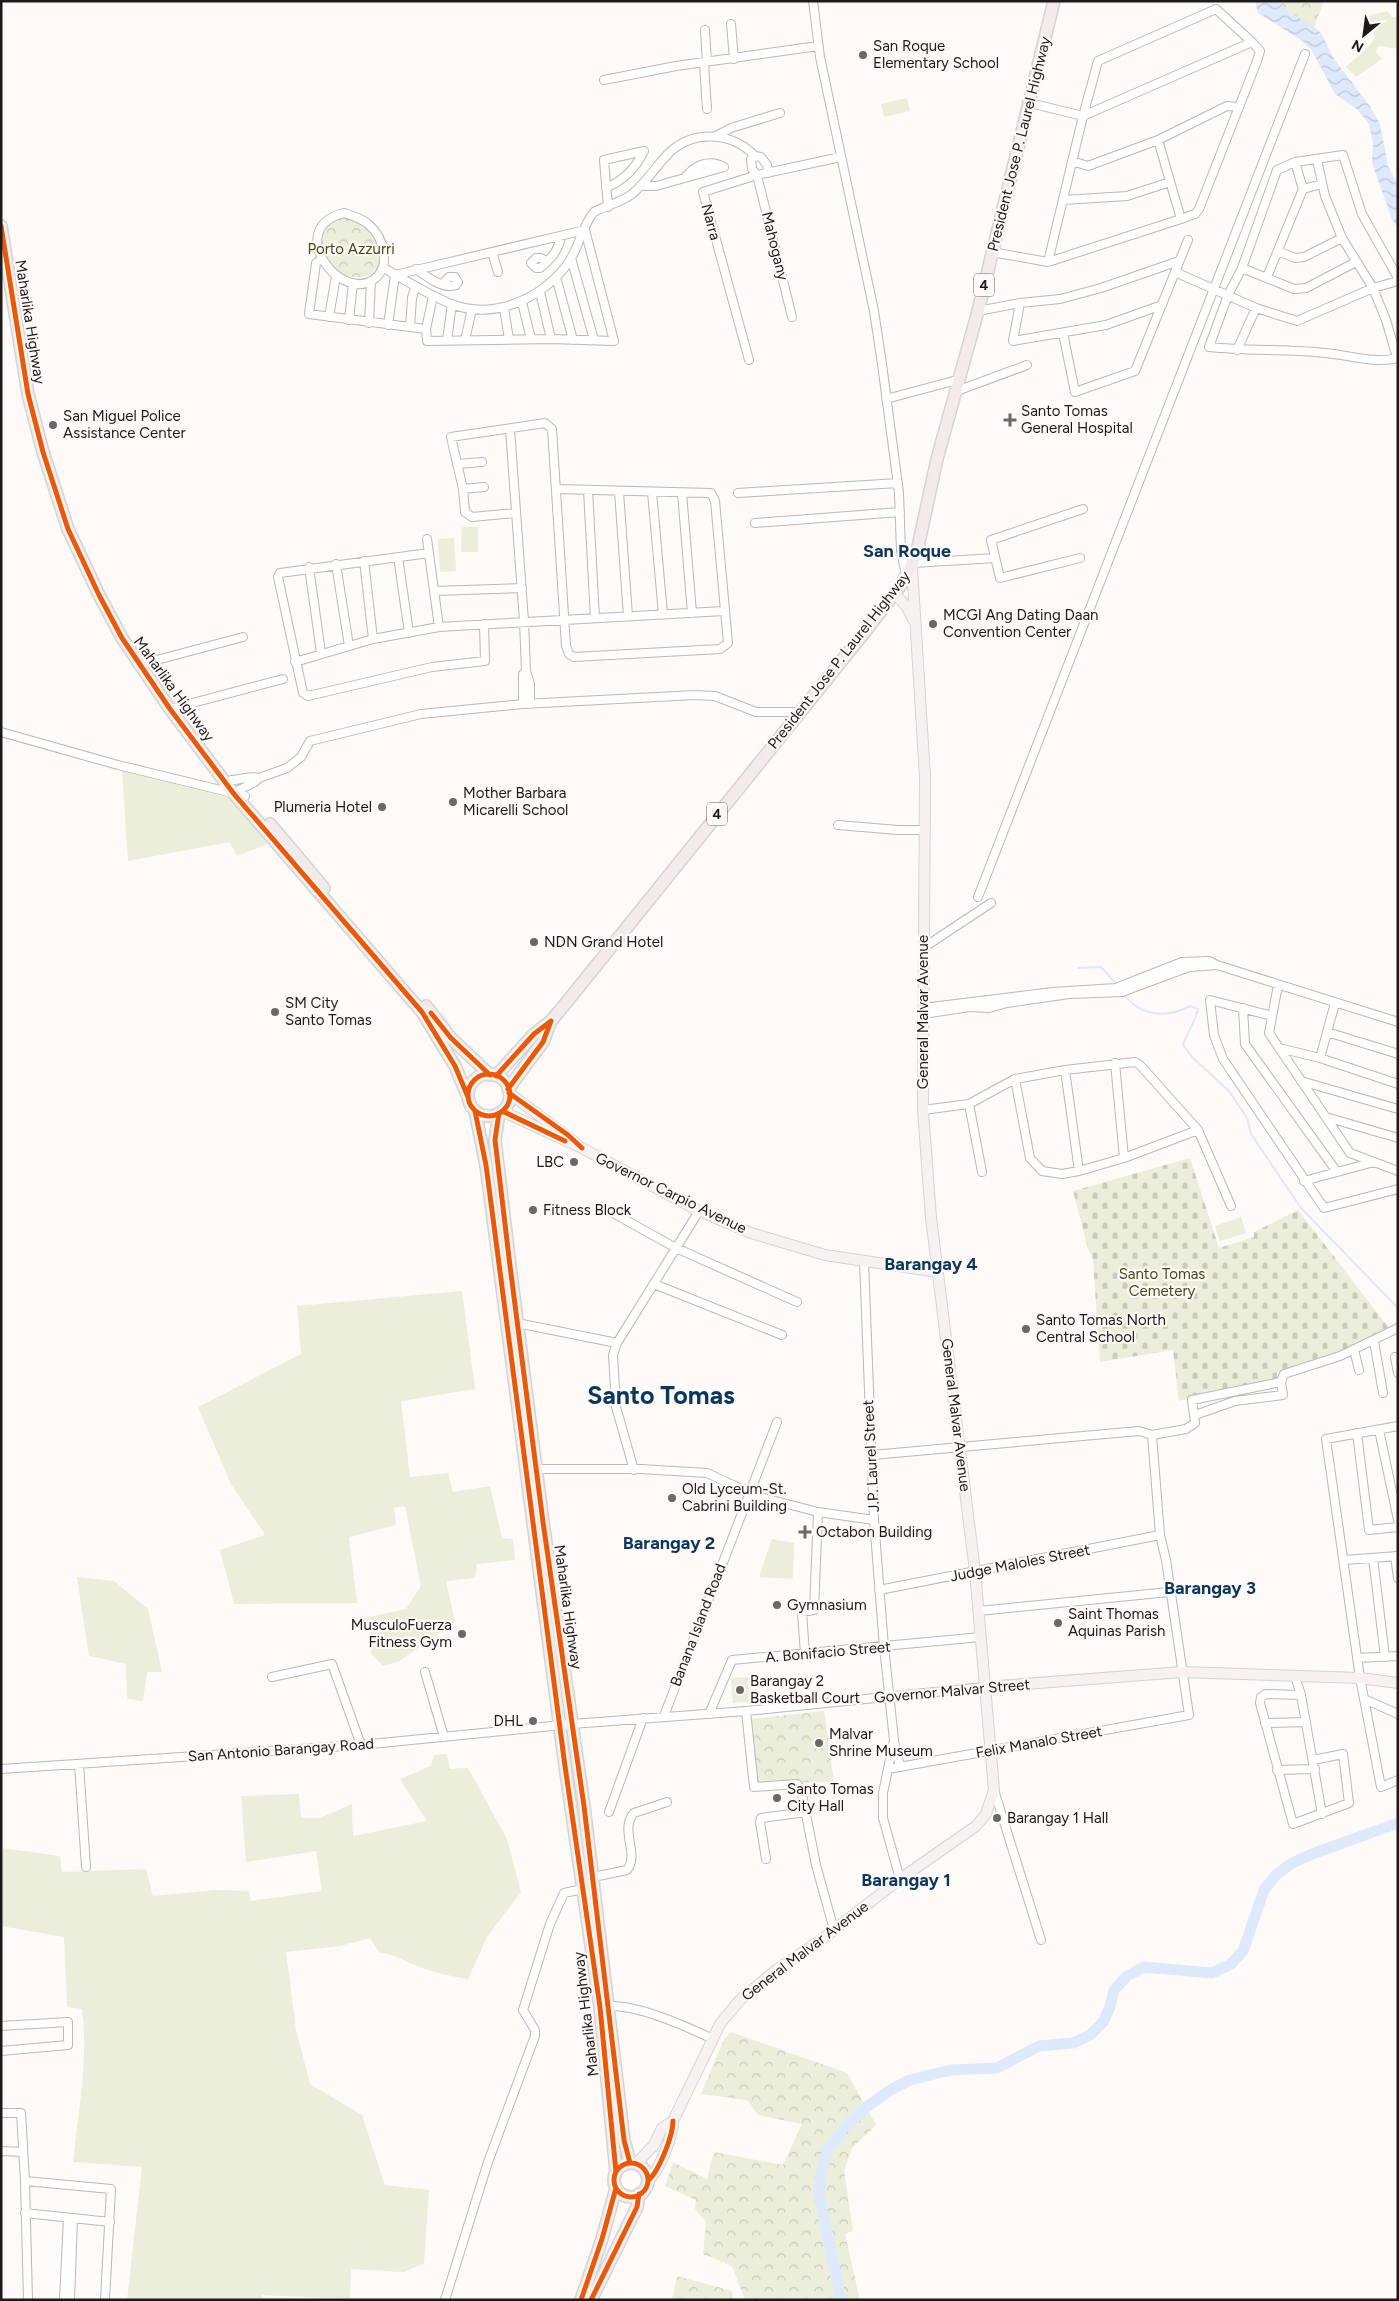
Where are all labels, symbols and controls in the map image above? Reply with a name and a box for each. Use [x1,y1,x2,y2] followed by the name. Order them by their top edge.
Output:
[1339,10,1389,60] north arrow
[984,35,1054,253] street label: President Jose P. Laurel Highway
[1349,36,1367,56] text: N
[873,37,999,72] place label: San Roque Elementary School
[857,49,869,61] marker: San Roque Elementary School
[698,202,724,242] street label: Narra
[758,210,792,282] street label: Mahogany
[307,240,395,258] park label: Porto Azzurri
[11,259,49,385] street label: Maharlika Highway
[974,274,994,296] road number: 4
[1021,402,1133,437] place label: Santo Tomas General Hospital
[63,407,186,442] place label: San Miguel Police Assistance Center
[1003,413,1017,427] marker: Santo Tomas General Hospital
[47,419,59,431] marker: San Miguel Police Assistance Center
[863,540,951,562] district label: San Roque
[764,567,914,753] street label: President Jose P. Laurel Highway
[943,606,1098,641] place label: MCGI Ang Dating Daan Convention Center
[927,618,939,630] marker: MCGI Ang Dating Daan Convention Center
[130,633,218,745] street label: Maharlika Highway
[463,784,568,819] place label: Mother Barbara Micarelli School
[447,796,459,808] marker: Mother Barbara Micarelli School
[274,798,372,816] place label: Plumeria Hotel
[376,801,388,813] marker: Plumeria Hotel
[707,802,727,826] road number: 4
[544,933,663,951] place label: NDN Grand Hotel
[914,935,932,1089] street label: General Malvar Avenue
[528,936,540,948] marker: NDN Grand Hotel
[285,994,372,1029] place label: SM City Santo Tomas
[269,1006,281,1018] marker: SM City Santo Tomas
[593,1149,749,1237] street label: Governor Carpio Avenue
[536,1153,564,1171] place label: LBC
[568,1156,580,1168] marker: LBC
[543,1201,632,1219] place label: Fitness Block
[527,1204,539,1216] marker: Fitness Block
[884,1253,978,1275] district label: Barangay 4
[1119,1265,1205,1300] park label: Santo Tomas Cemetery
[1036,1311,1166,1346] place label: Santo Tomas North Central School
[1020,1323,1032,1335] marker: Santo Tomas North Central School
[938,1337,974,1493] street label: General Malvar Avenue
[587,1380,735,1410] district label: Santo Tomas
[859,1399,883,1513] street label: J.P. Laurel Street
[682,1480,787,1515] place label: Old Lyceum-St. Cabrini Building
[666,1492,678,1504] marker: Old Lyceum-St. Cabrini Building
[816,1523,932,1541] place label: Octabon Building
[798,1525,812,1539] marker: Octabon Building
[623,1532,715,1554] district label: Barangay 2
[949,1541,1092,1585] street label: Judge Maloles Street
[550,1544,586,1670] street label: Maharlika Highway
[666,1561,730,1689] street label: Banana Island Road
[1164,1577,1256,1599] district label: Barangay 3
[787,1596,867,1614] place label: Gymnasium
[771,1599,783,1611] marker: Gymnasium
[1068,1605,1165,1640] place label: Saint Thomas Aquinas Parish
[351,1616,452,1651] place label: MusculoFuerza Fitness Gym
[1052,1617,1064,1629] marker: Saint Thomas Aquinas Parish
[456,1628,468,1640] marker: MusculoFuerza Fitness Gym
[765,1638,892,1666] street label: A. Bonifacio Street
[750,1672,860,1707] place label: Barangay 2 Basketball Court
[873,1675,1031,1707] street label: Governor Malvar Street
[734,1684,746,1696] marker: Barangay 2 Basketball Court
[494,1712,523,1730] place label: DHL
[527,1715,539,1727] marker: DHL
[974,1722,1104,1762] street label: Felix Manalo Street
[829,1725,933,1760] place label: Malvar Shrine Museum
[187,1735,375,1765] street label: San Antonio Barangay Road
[813,1737,825,1749] marker: Malvar Shrine Museum
[787,1780,874,1815] place label: Santo Tomas City Hall
[771,1792,783,1804] marker: Santo Tomas City Hall
[1007,1809,1108,1827] place label: Barangay 1 Hall
[991,1812,1003,1824] marker: Barangay 1 Hall
[861,1869,951,1891] district label: Barangay 1
[738,1897,872,2005] street label: General Malvar Avenue
[569,1951,603,2077] street label: Maharlika Highway

